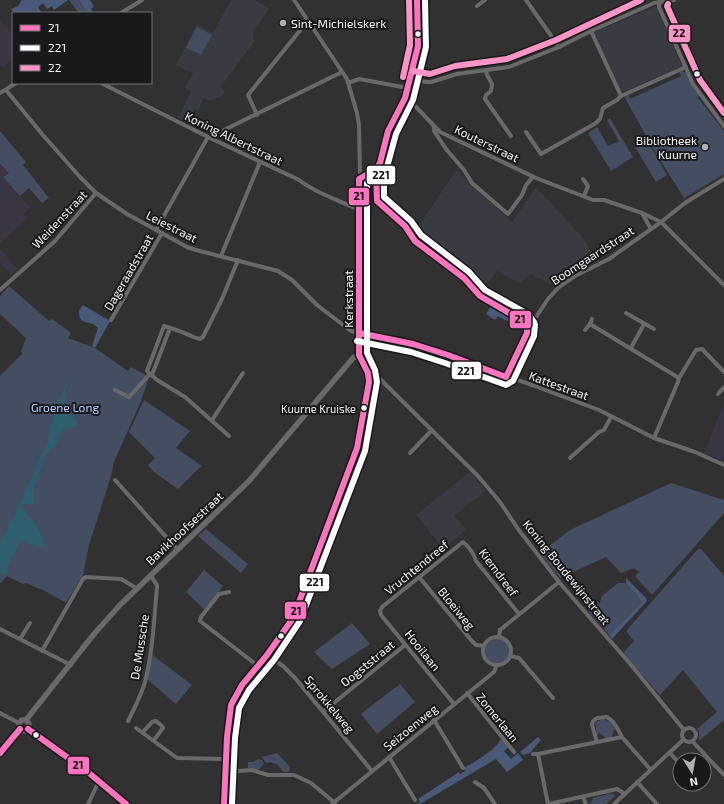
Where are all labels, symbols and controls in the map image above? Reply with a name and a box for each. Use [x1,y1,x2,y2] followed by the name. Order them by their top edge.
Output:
[12,12,152,84] legend
[291,16,386,30] place label: Sint-Michielskerk
[278,18,288,28] marker: Sint-Michielskerk
[48,20,60,34] text: 21
[668,24,691,43] line badge: 22
[673,26,685,39] text: 22
[413,29,423,39] unlabelled marker
[48,40,66,54] text: 221
[48,60,62,74] text: 22
[692,69,702,79] unlabelled marker
[183,108,285,168] street label: Koning Albertstraat
[453,121,522,165] street label: Kouterstraat
[636,133,697,161] place label: Bibliotheek Kuurne
[700,142,710,152] marker: Bibliotheek Kuurne
[366,165,396,185] line badge: 221
[372,168,390,181] text: 221
[29,187,90,251] street label: Weidenstraat
[348,187,370,206] line badge: 21
[353,189,365,202] text: 21
[144,207,200,245] street label: Leiestraat
[548,223,637,287] street label: Boomgaardstraat
[101,231,156,313] street label: Dageraadstraat
[341,270,355,328] street label: Kerkstraat
[509,310,532,329] line badge: 21
[514,312,526,325] text: 21
[451,361,482,380] line badge: 221
[457,364,475,377] text: 221
[527,368,591,402] street label: Kattestraat
[31,400,99,414] park label: Groene Long
[281,402,356,415] place label: Kuurne Kruiske
[359,403,369,413] marker: Kuurne Kruiske
[143,488,226,567] street label: Bavikhoofsestraat
[520,517,614,628] street label: Koning Boudewijnstraat
[381,537,451,597] street label: Vruchtendreef
[477,545,522,599] street label: Kiemdreef
[299,573,330,592] line badge: 221
[306,575,324,588] text: 221
[436,584,478,632] street label: Bloeiweg
[284,601,307,620] line badge: 21
[290,604,302,617] text: 21
[127,613,151,681] street label: De Mussche
[402,627,444,673] street label: Hooilaan
[276,631,286,641] unlabelled marker
[337,637,397,689] street label: Oogststraat
[302,673,358,736] street label: Sprokkelweg
[474,690,522,744] street label: Zomerlaan
[380,701,440,753] street label: Seizoenweg
[31,730,41,740] unlabelled marker
[672,752,712,792] north arrow
[67,756,90,775] line badge: 21
[72,758,84,771] text: 21
[689,775,699,789] text: N

